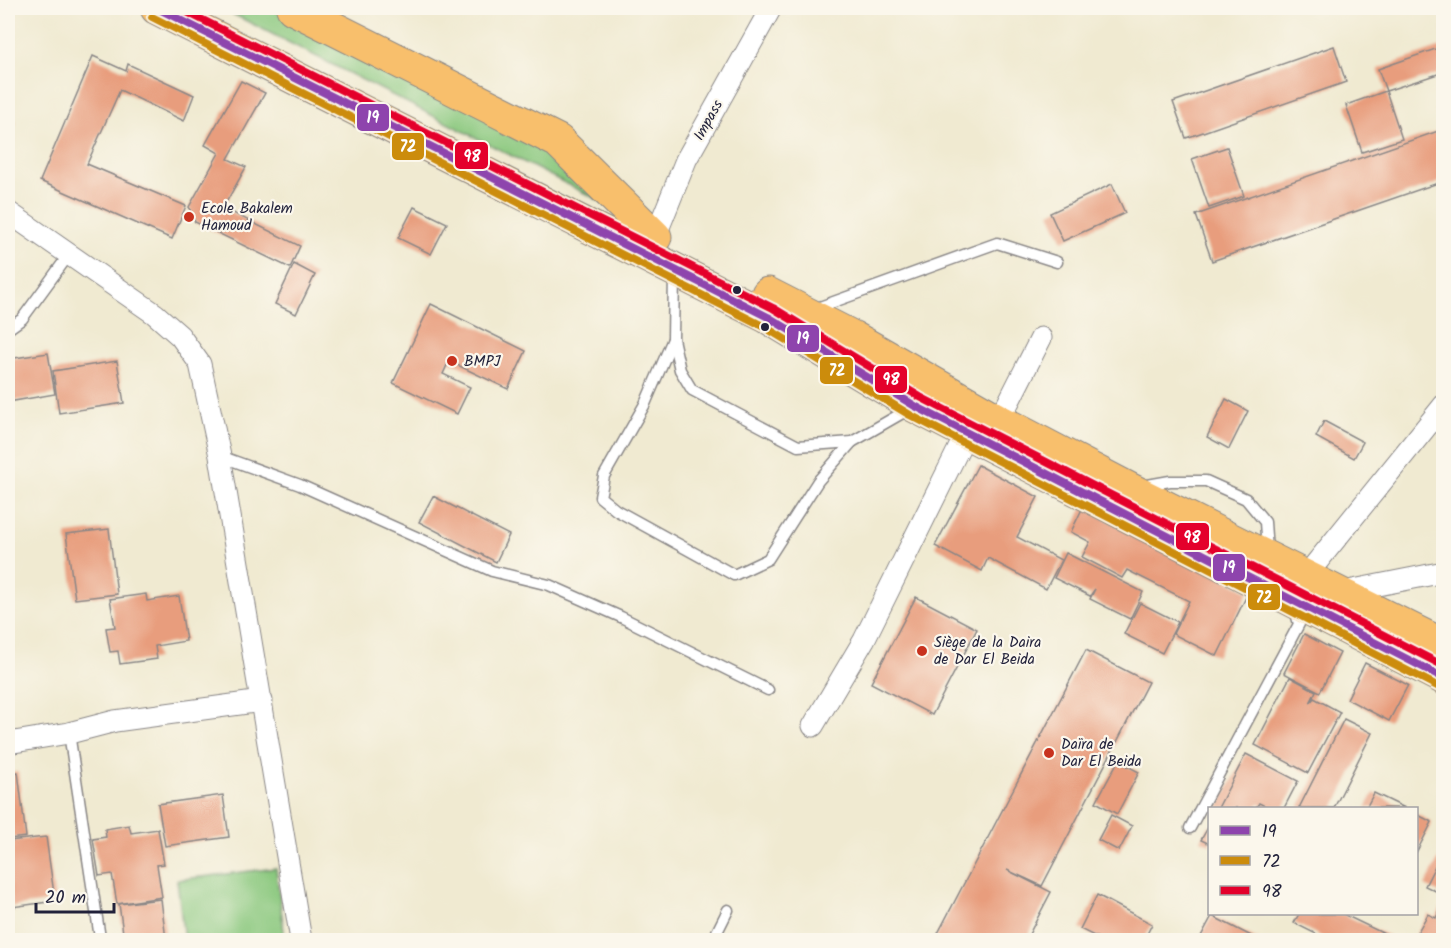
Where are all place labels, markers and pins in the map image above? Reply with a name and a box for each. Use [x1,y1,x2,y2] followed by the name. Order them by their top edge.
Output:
[201,197,293,238] place label: Ecole Bakalem Hamoud
[182,210,196,224] marker: Ecole Bakalem Hamoud
[731,284,743,296] unlabelled marker
[759,321,771,333] unlabelled marker
[464,350,502,374] place label: BMPJ
[445,354,459,368] marker: BMPJ
[934,631,1041,672] place label: Siège de la Daira de Dar El Beida
[915,644,929,658] marker: Siège de la Daira de Dar El Beida
[1061,733,1142,774] place label: Daïra de Dar El Beida
[1042,746,1056,760] marker: Daïra de Dar El Beida

